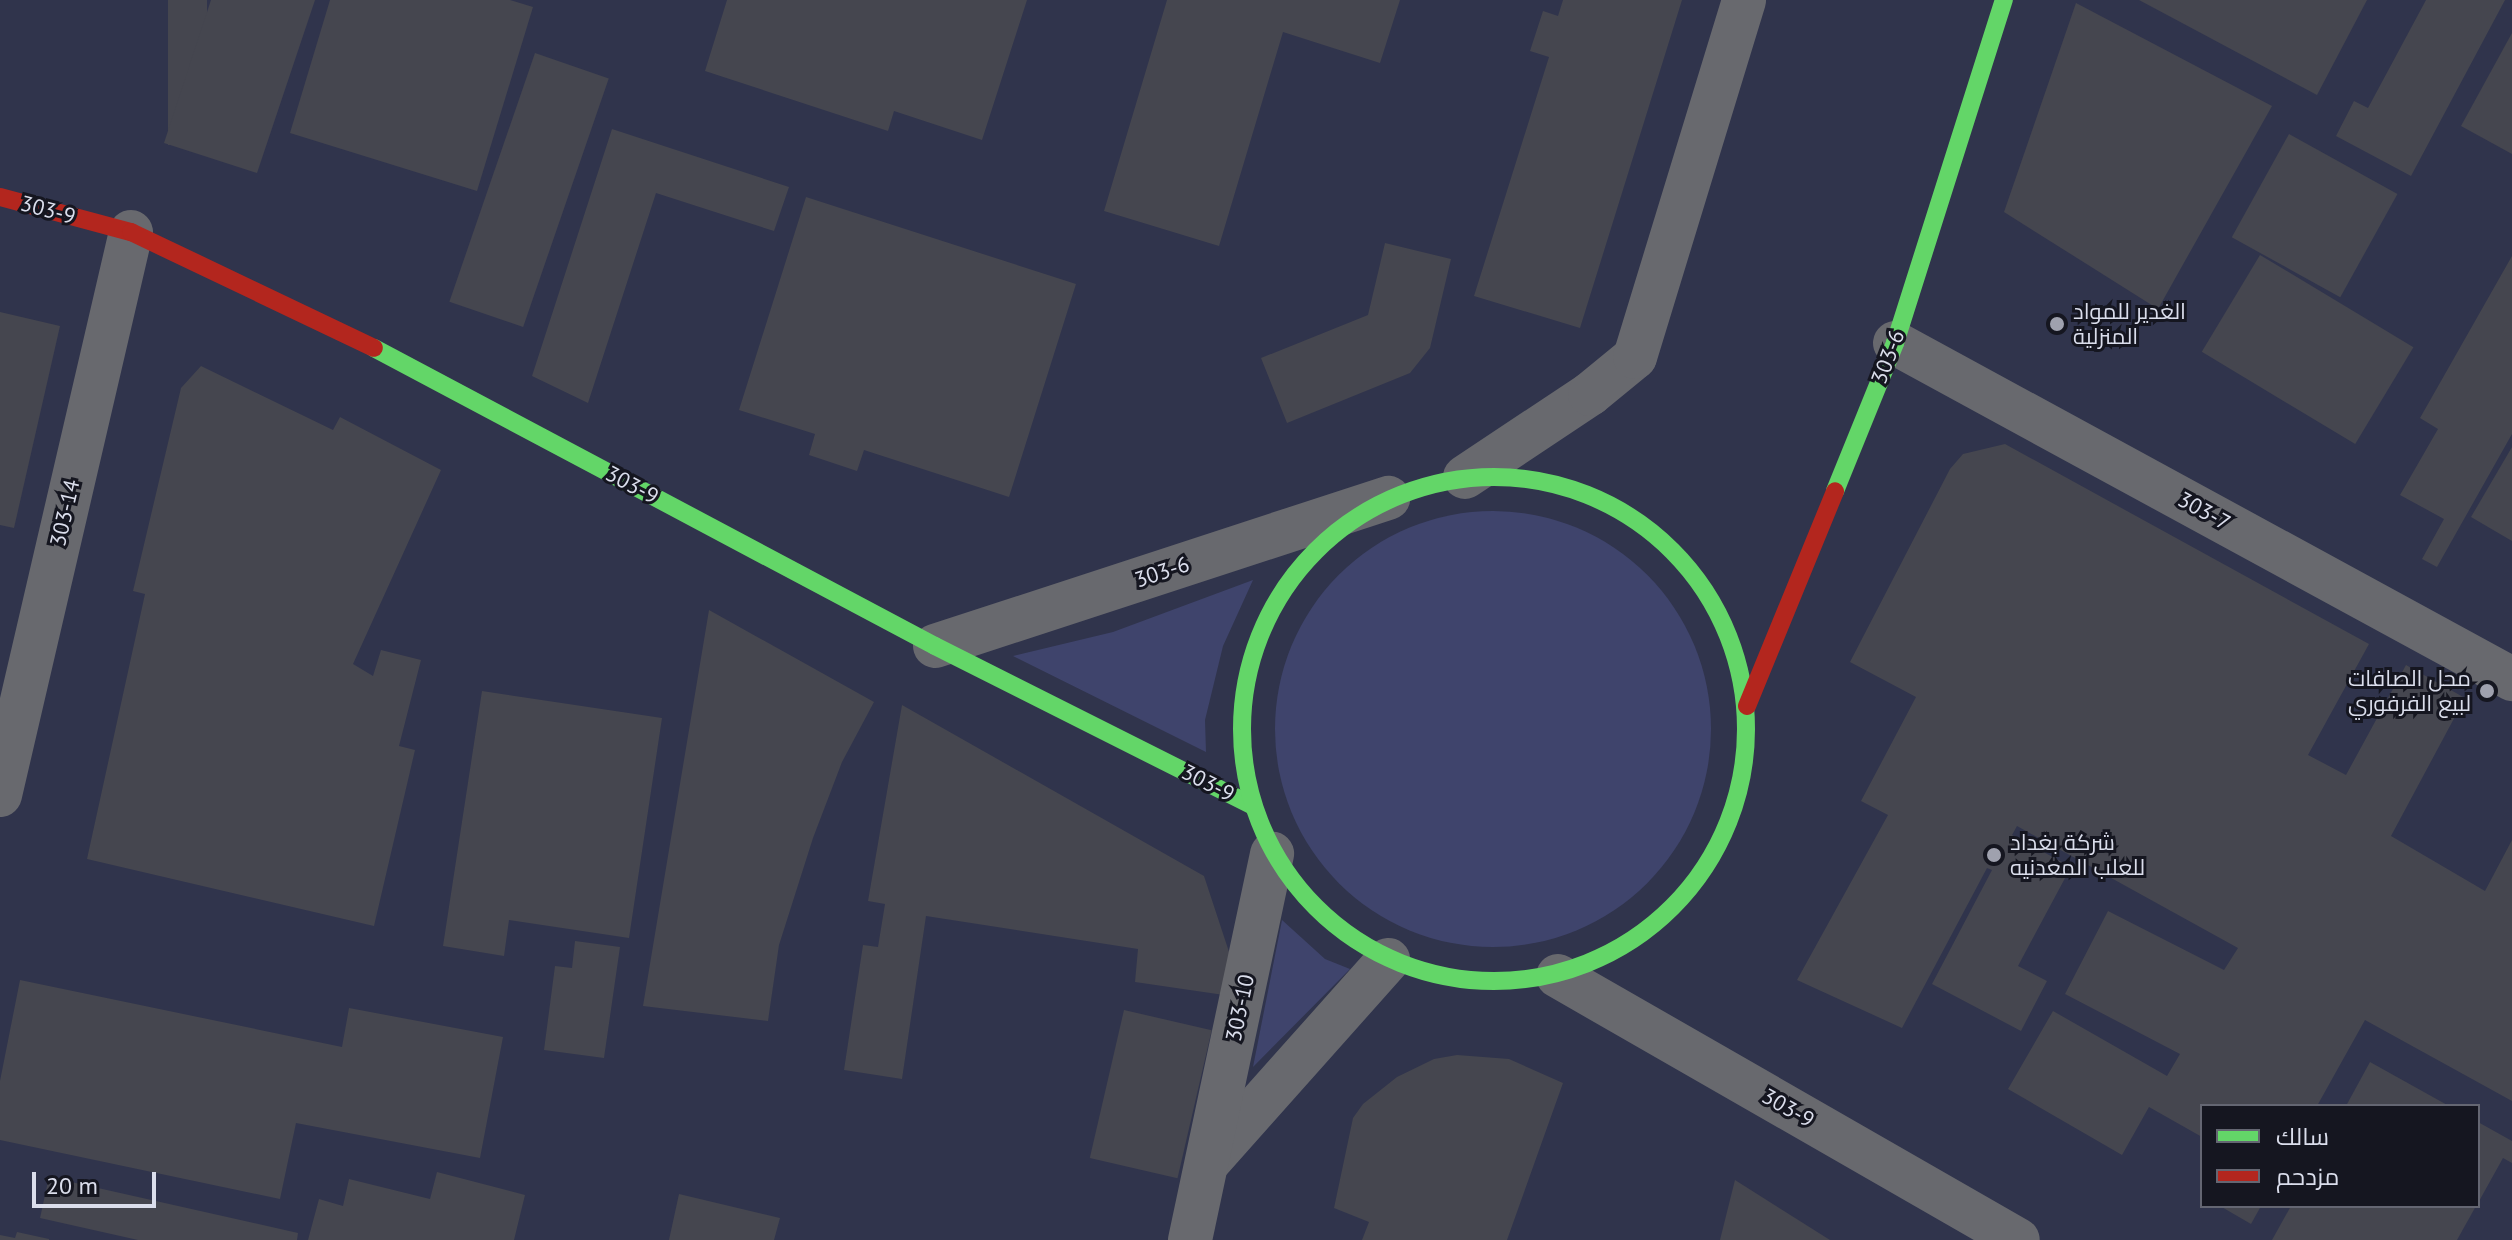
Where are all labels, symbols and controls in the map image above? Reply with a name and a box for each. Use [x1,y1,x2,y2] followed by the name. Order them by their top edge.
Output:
[18,190,78,230] street label: 303-9
[2073,298,2186,350] place label: الغدير للمواد المنزلية
[2048,315,2066,333] marker: الغدير للمواد المنزلية
[1866,326,1910,388] street label: 303-6
[601,460,663,510] street label: 303-9
[45,477,85,549] street label: 303-14
[2173,486,2235,536] street label: 303-7
[1131,551,1193,593] street label: 303-6
[2348,665,2471,716] place label: محل الصافات لبيع الفرفوري
[2478,682,2496,700] marker: محل الصافات لبيع الفرفوري
[1177,759,1239,807] street label: 303-9
[2010,829,2145,880] place label: شركة بغداد للعلب المعدنيه
[1985,846,2003,864] marker: شركة بغداد للعلب المعدنيه
[1220,972,1260,1044] street label: 303-10
[1757,1083,1819,1133] street label: 303-9
[2200,1104,2480,1208] legend
[2276,1121,2329,1152] text: سالك
[36,1156,160,1206] scale bar
[2276,1161,2339,1192] text: مزدحم
[46,1170,98,1201] text: 20 m

